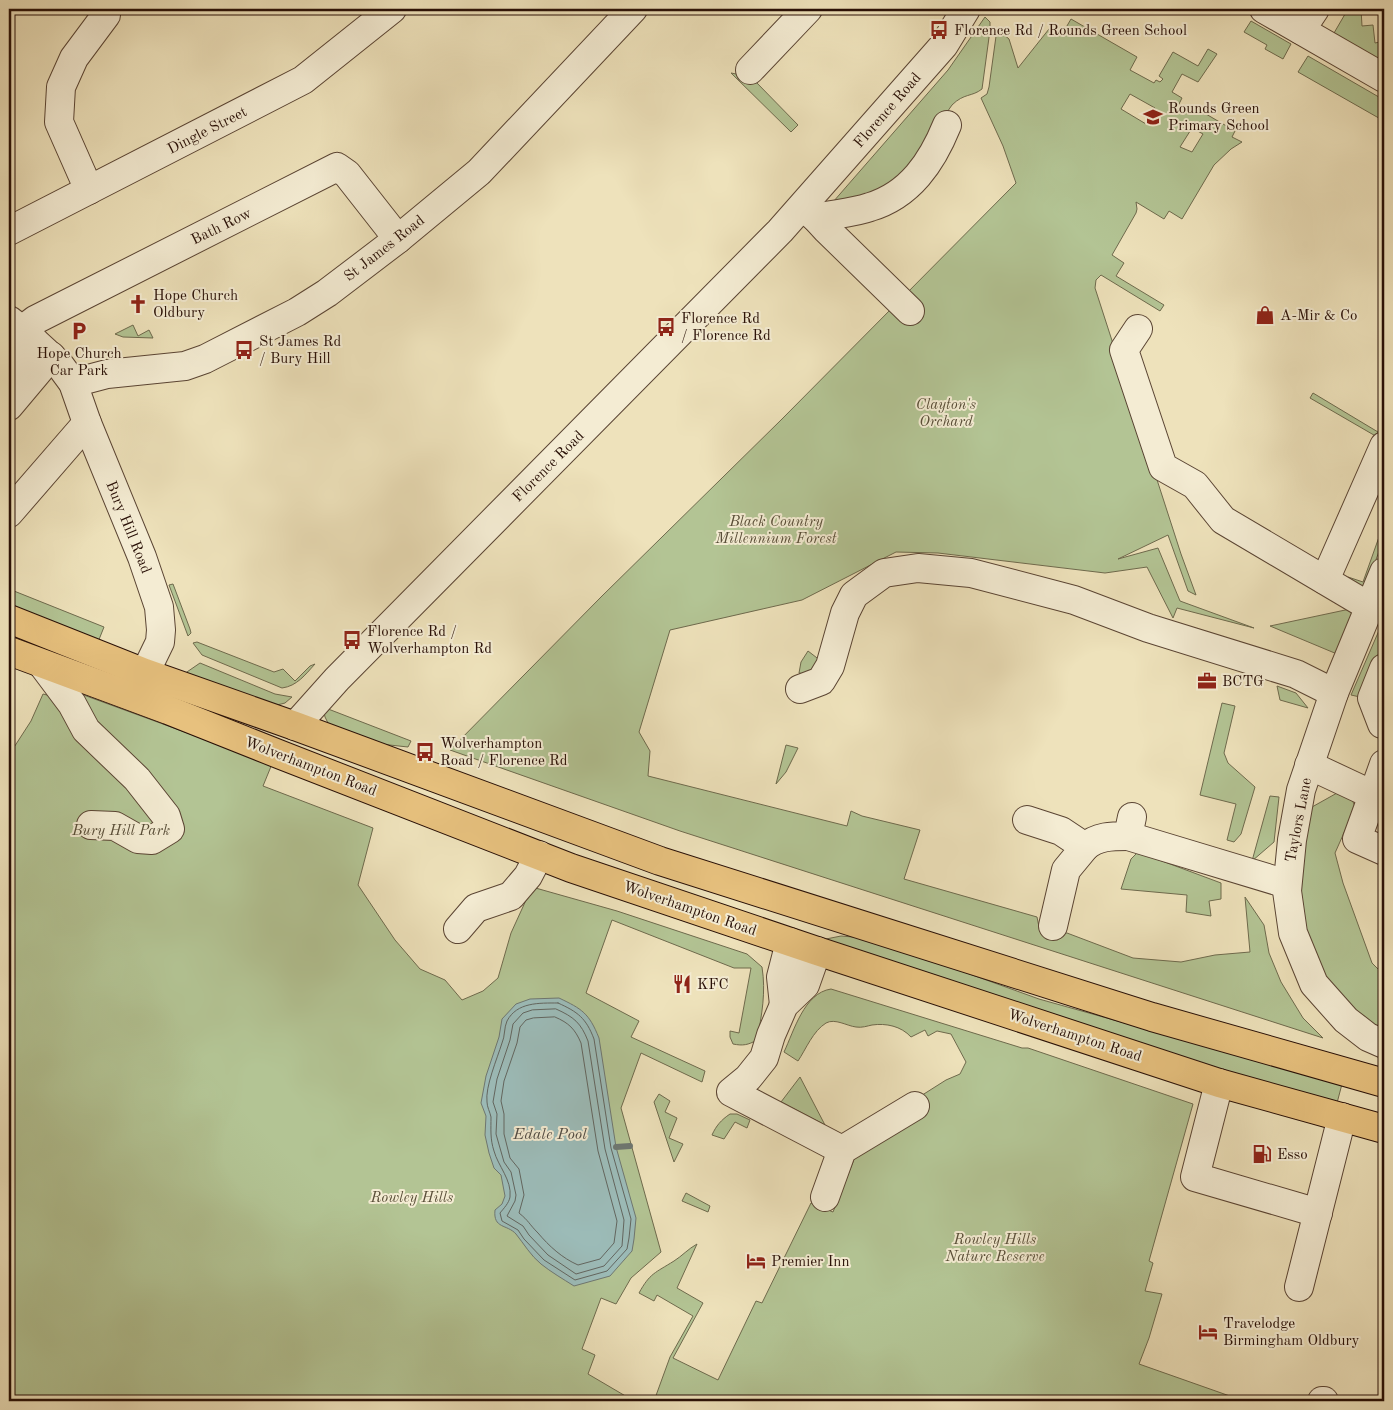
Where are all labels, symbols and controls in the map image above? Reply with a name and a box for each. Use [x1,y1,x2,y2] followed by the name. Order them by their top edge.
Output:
[928,19,950,41] bus stop icon: Florence Rd / Rounds Green School
[954,24,1187,39] place label: Florence Rd / Rounds Green School
[852,71,925,151] street label: Florence Road
[1168,102,1269,134] place label: Rounds Green Primary School
[166,105,250,158] street label: Dingle Street
[1142,106,1164,128] school or university icon: Rounds Green Primary School
[189,206,254,248] street label: Bath Row
[342,213,428,285] street label: St James Road
[153,289,238,321] place label: Hope Church Oldbury
[127,293,149,315] church icon: Hope Church Oldbury
[1254,304,1276,326] shop icon: A-Mir & Co
[1280,309,1357,324] place label: A-Mir & Co
[681,312,771,344] place label: Florence Rd / Florence Rd
[655,316,677,338] bus stop icon: Florence Rd / Florence Rd
[68,320,90,342] parking icon: Hope Church Car Park
[259,335,342,367] place label: St James Rd / Bury Hill
[233,339,255,361] bus stop icon: St James Rd / Bury Hill
[36,347,122,379] place label: Hope Church Car Park
[916,398,976,430] park label: Clayton's Orchard
[511,428,588,506] street label: Florence Road
[102,479,153,576] street label: Bury Hill Road
[714,515,837,547] park label: Black Country Millennium Forest
[367,625,492,657] place label: Florence Rd / Wolverhampton Rd
[341,629,363,651] bus stop icon: Florence Rd / Wolverhampton Rd
[1196,670,1218,692] office icon: BCTG
[1222,675,1264,690] place label: BCTG
[242,735,379,800] street label: Wolverhampton Road
[440,737,568,769] place label: Wolverhampton Road / Florence Rd
[414,741,436,763] bus stop icon: Wolverhampton Road / Florence Rd
[1284,777,1315,864] street label: Taylors Lane
[71,824,170,839] park label: Bury Hill Park
[621,880,758,939] street label: Wolverhampton Road
[671,973,693,995] restaurant icon: KFC
[697,978,729,993] place label: KFC
[1006,1008,1144,1065] street label: Wolverhampton Road
[512,1127,587,1143] water label: Edale Pool
[1251,1143,1273,1165] fuel station icon: Esso
[1277,1148,1308,1163] place label: Esso
[370,1191,453,1206] park label: Rowley Hills
[944,1233,1045,1265] park label: Rowley Hills Nature Reserve
[745,1250,767,1272] hotel icon: Premier Inn
[771,1255,850,1270] place label: Premier Inn
[1223,1317,1360,1349] place label: Travelodge Birmingham Oldbury
[1197,1321,1219,1343] hotel icon: Travelodge Birmingham Oldbury

